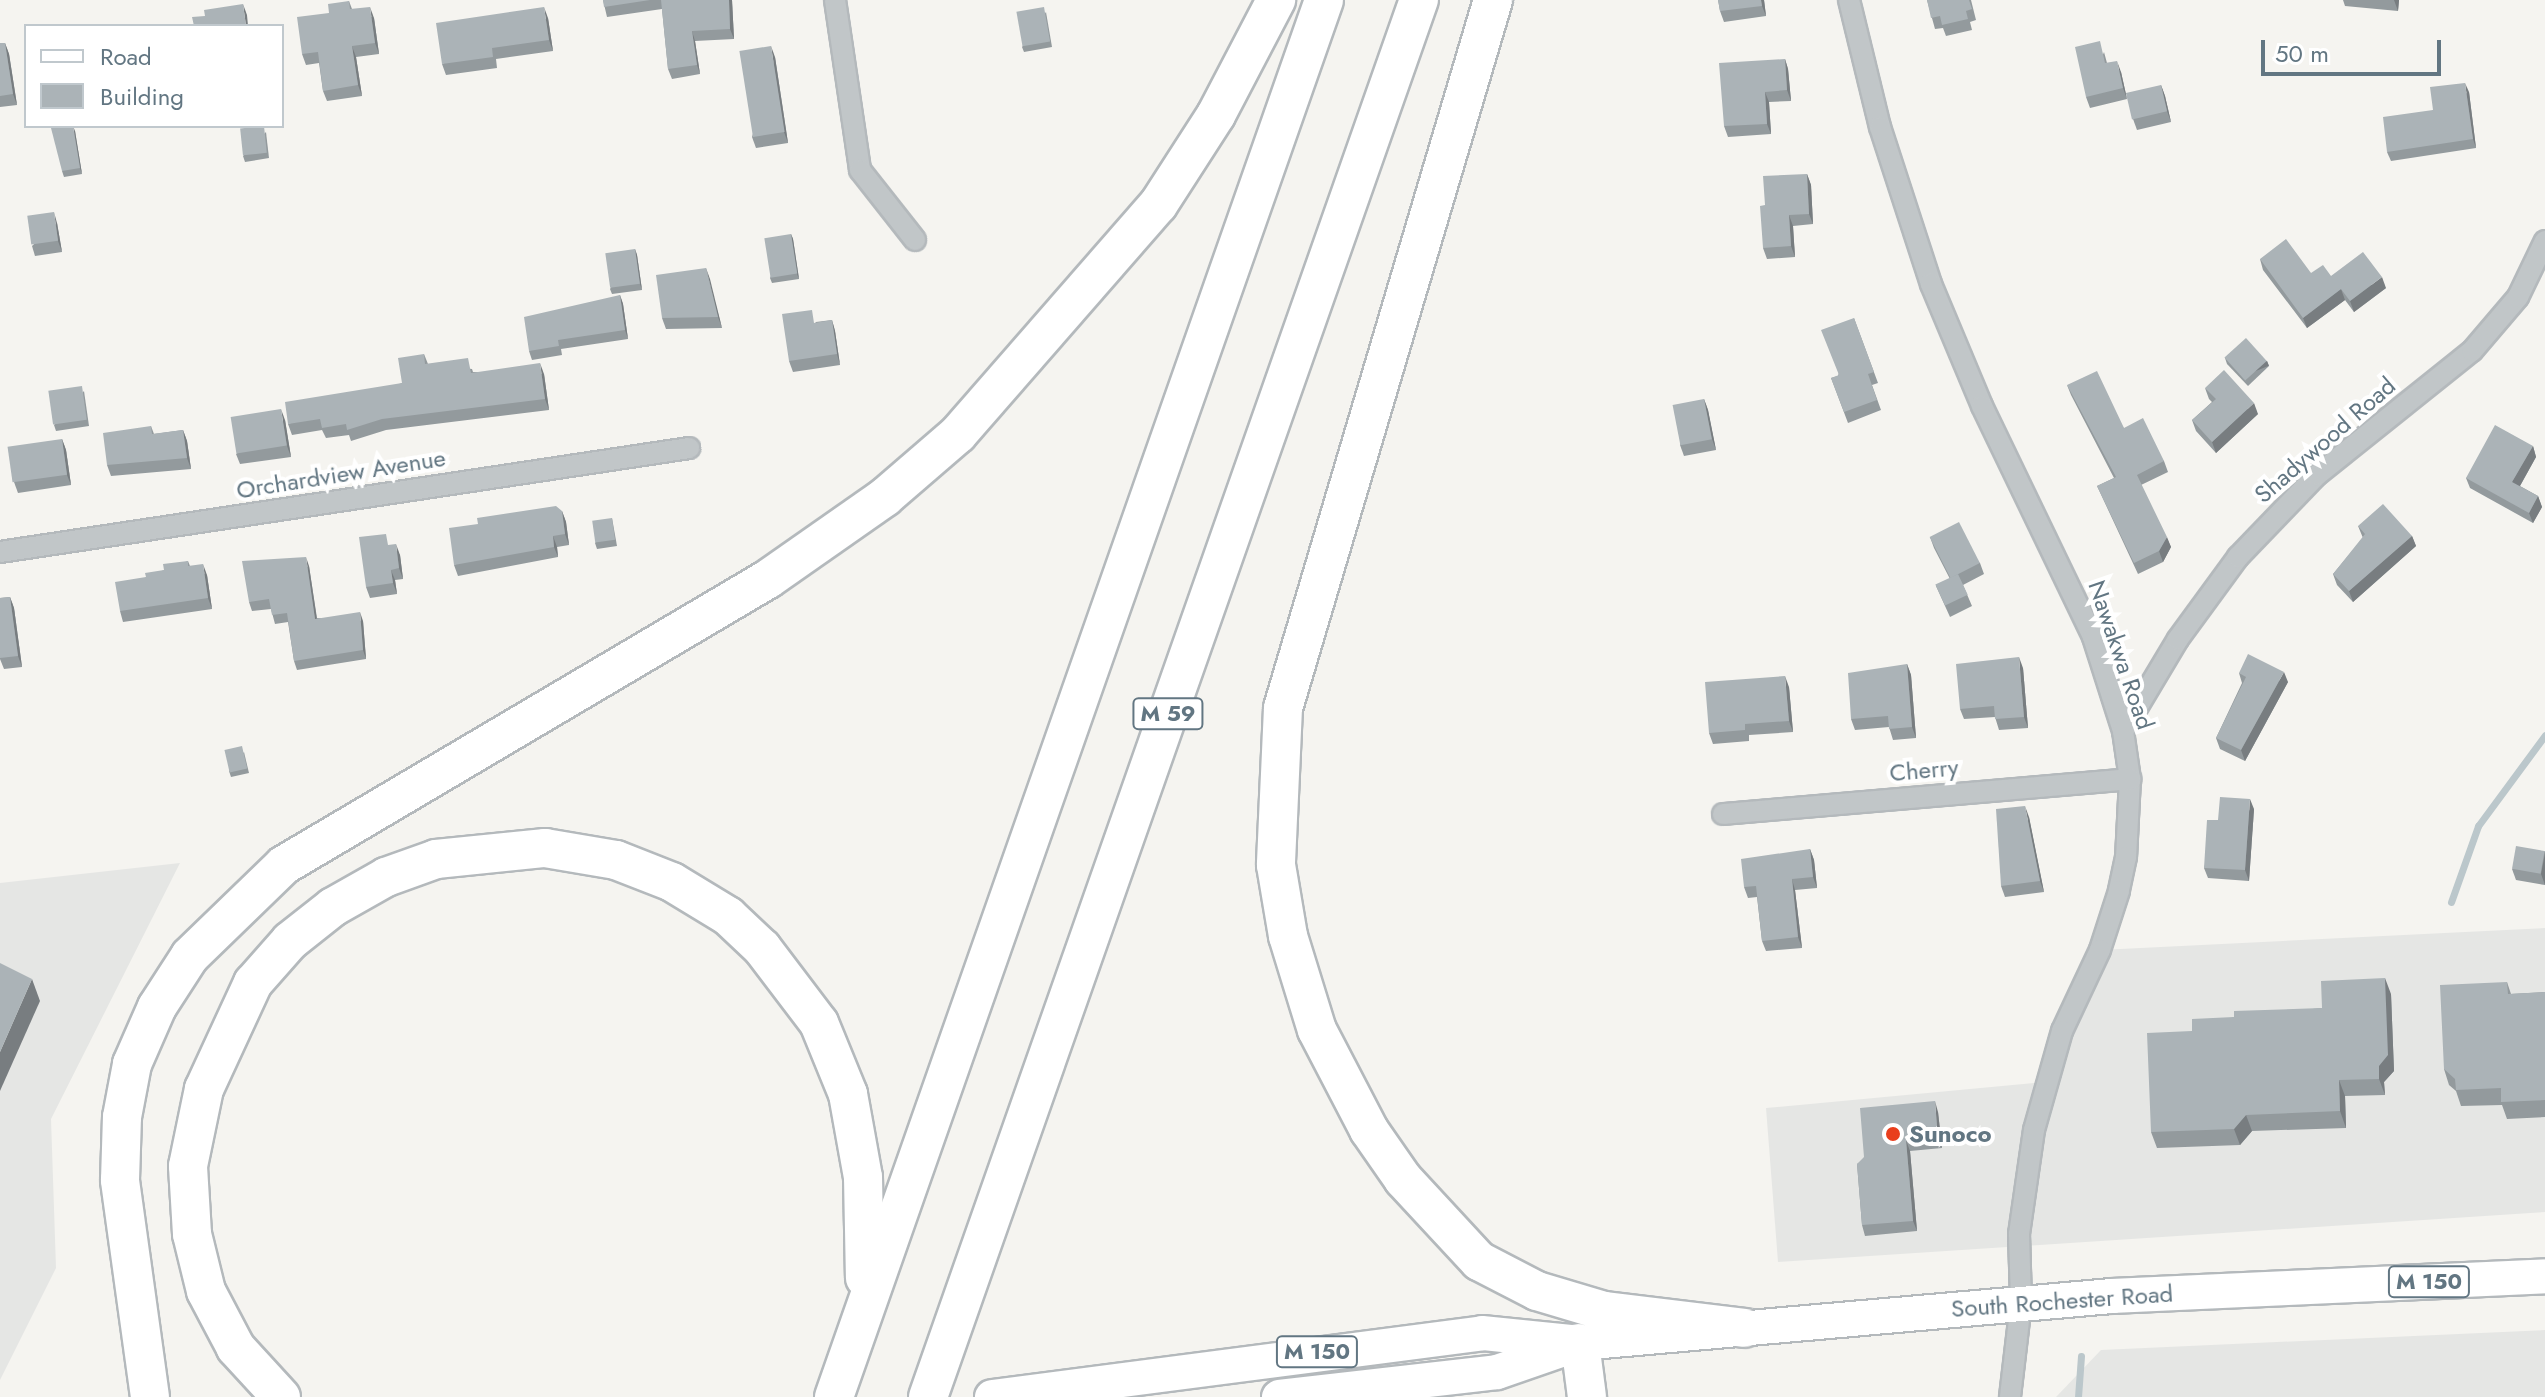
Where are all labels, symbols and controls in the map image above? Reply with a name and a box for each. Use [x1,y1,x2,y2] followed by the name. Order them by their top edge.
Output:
[24,24,284,128] legend
[2265,24,2445,74] scale bar
[2275,36,2329,71] text: 50 m
[100,39,152,74] text: Road
[100,79,184,114] text: Building
[2249,371,2401,509] street label: Shadywood Road
[234,443,448,505] street label: Orchardview Avenue
[2082,577,2160,733] street label: Nawakwa Road
[1132,696,1204,732] road number: M 59
[1888,753,1960,787] street label: Cherry
[1909,1120,1992,1148] place label: Sunoco
[1884,1125,1902,1143] marker: Sunoco
[2387,1264,2471,1300] road number: M 150
[1950,1279,2174,1323] street label: South Rochester Road
[1275,1334,1359,1370] road number: M 150

